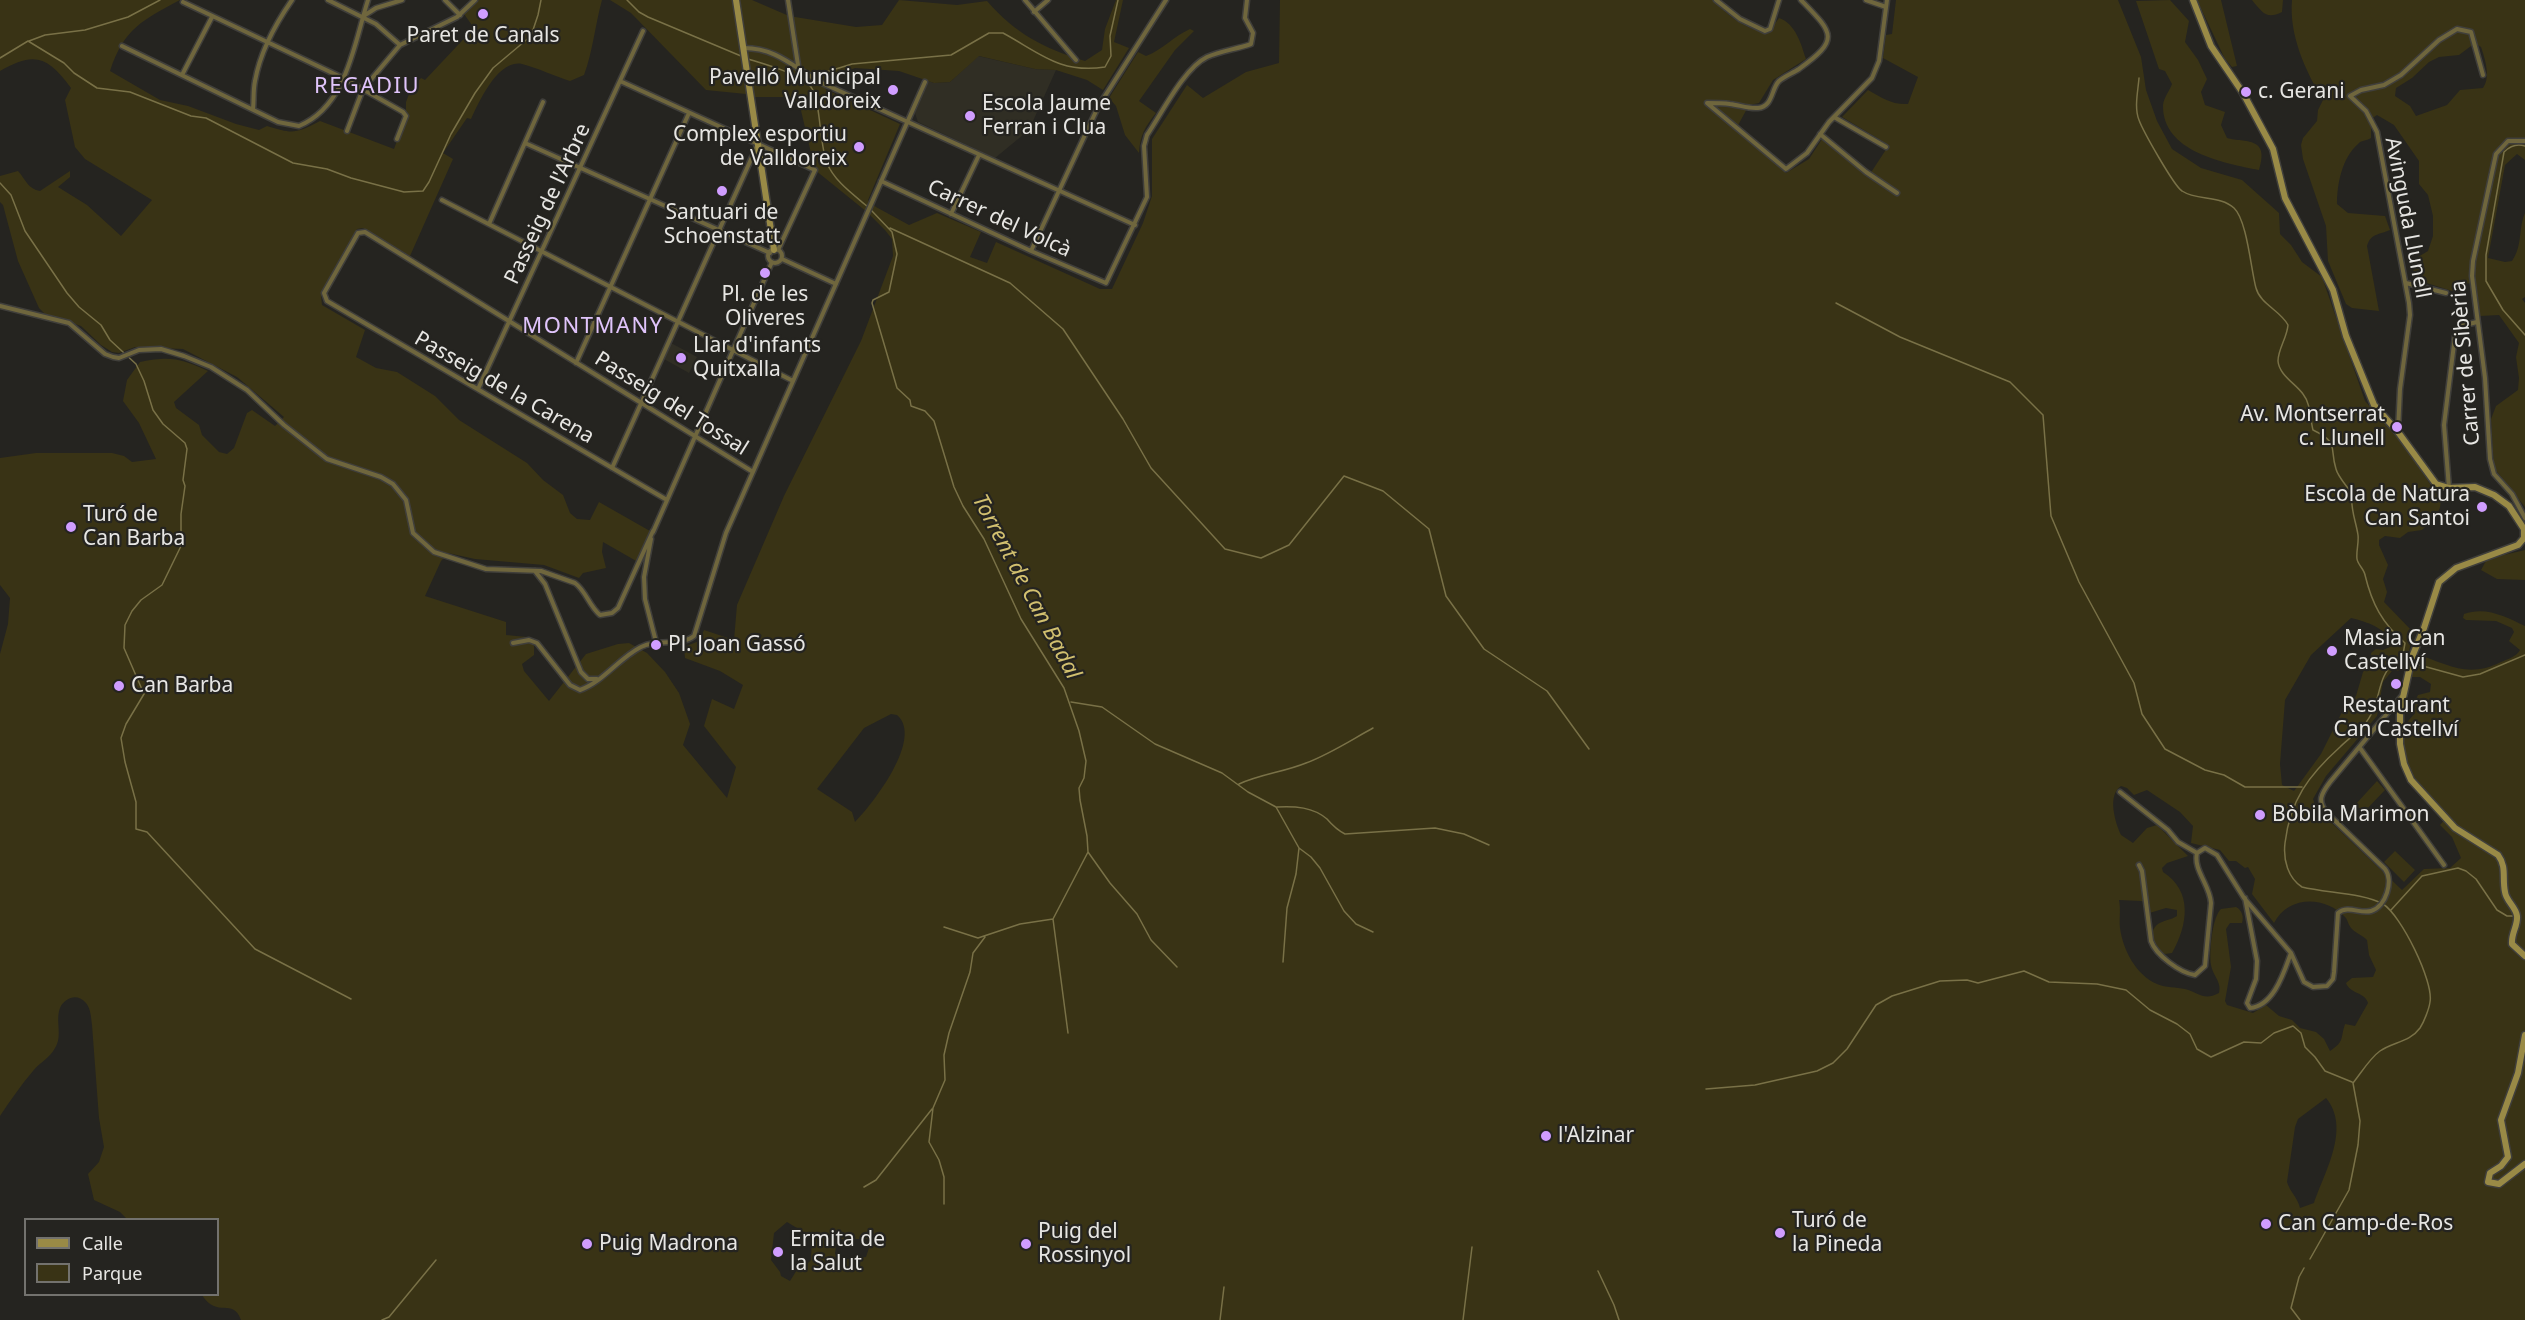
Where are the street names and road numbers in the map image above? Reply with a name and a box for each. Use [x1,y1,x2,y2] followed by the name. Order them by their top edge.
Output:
[500,120,596,288] street label: Passeig de l'Arbre
[2379,135,2435,301] street label: Avinguda Llunell
[923,175,1075,263] street label: Carrer del Volcà
[2446,279,2486,447] street label: Carrer de Sibèria
[410,326,598,450] street label: Passeig de la Carena
[590,347,752,461] street label: Passeig del Tossal

